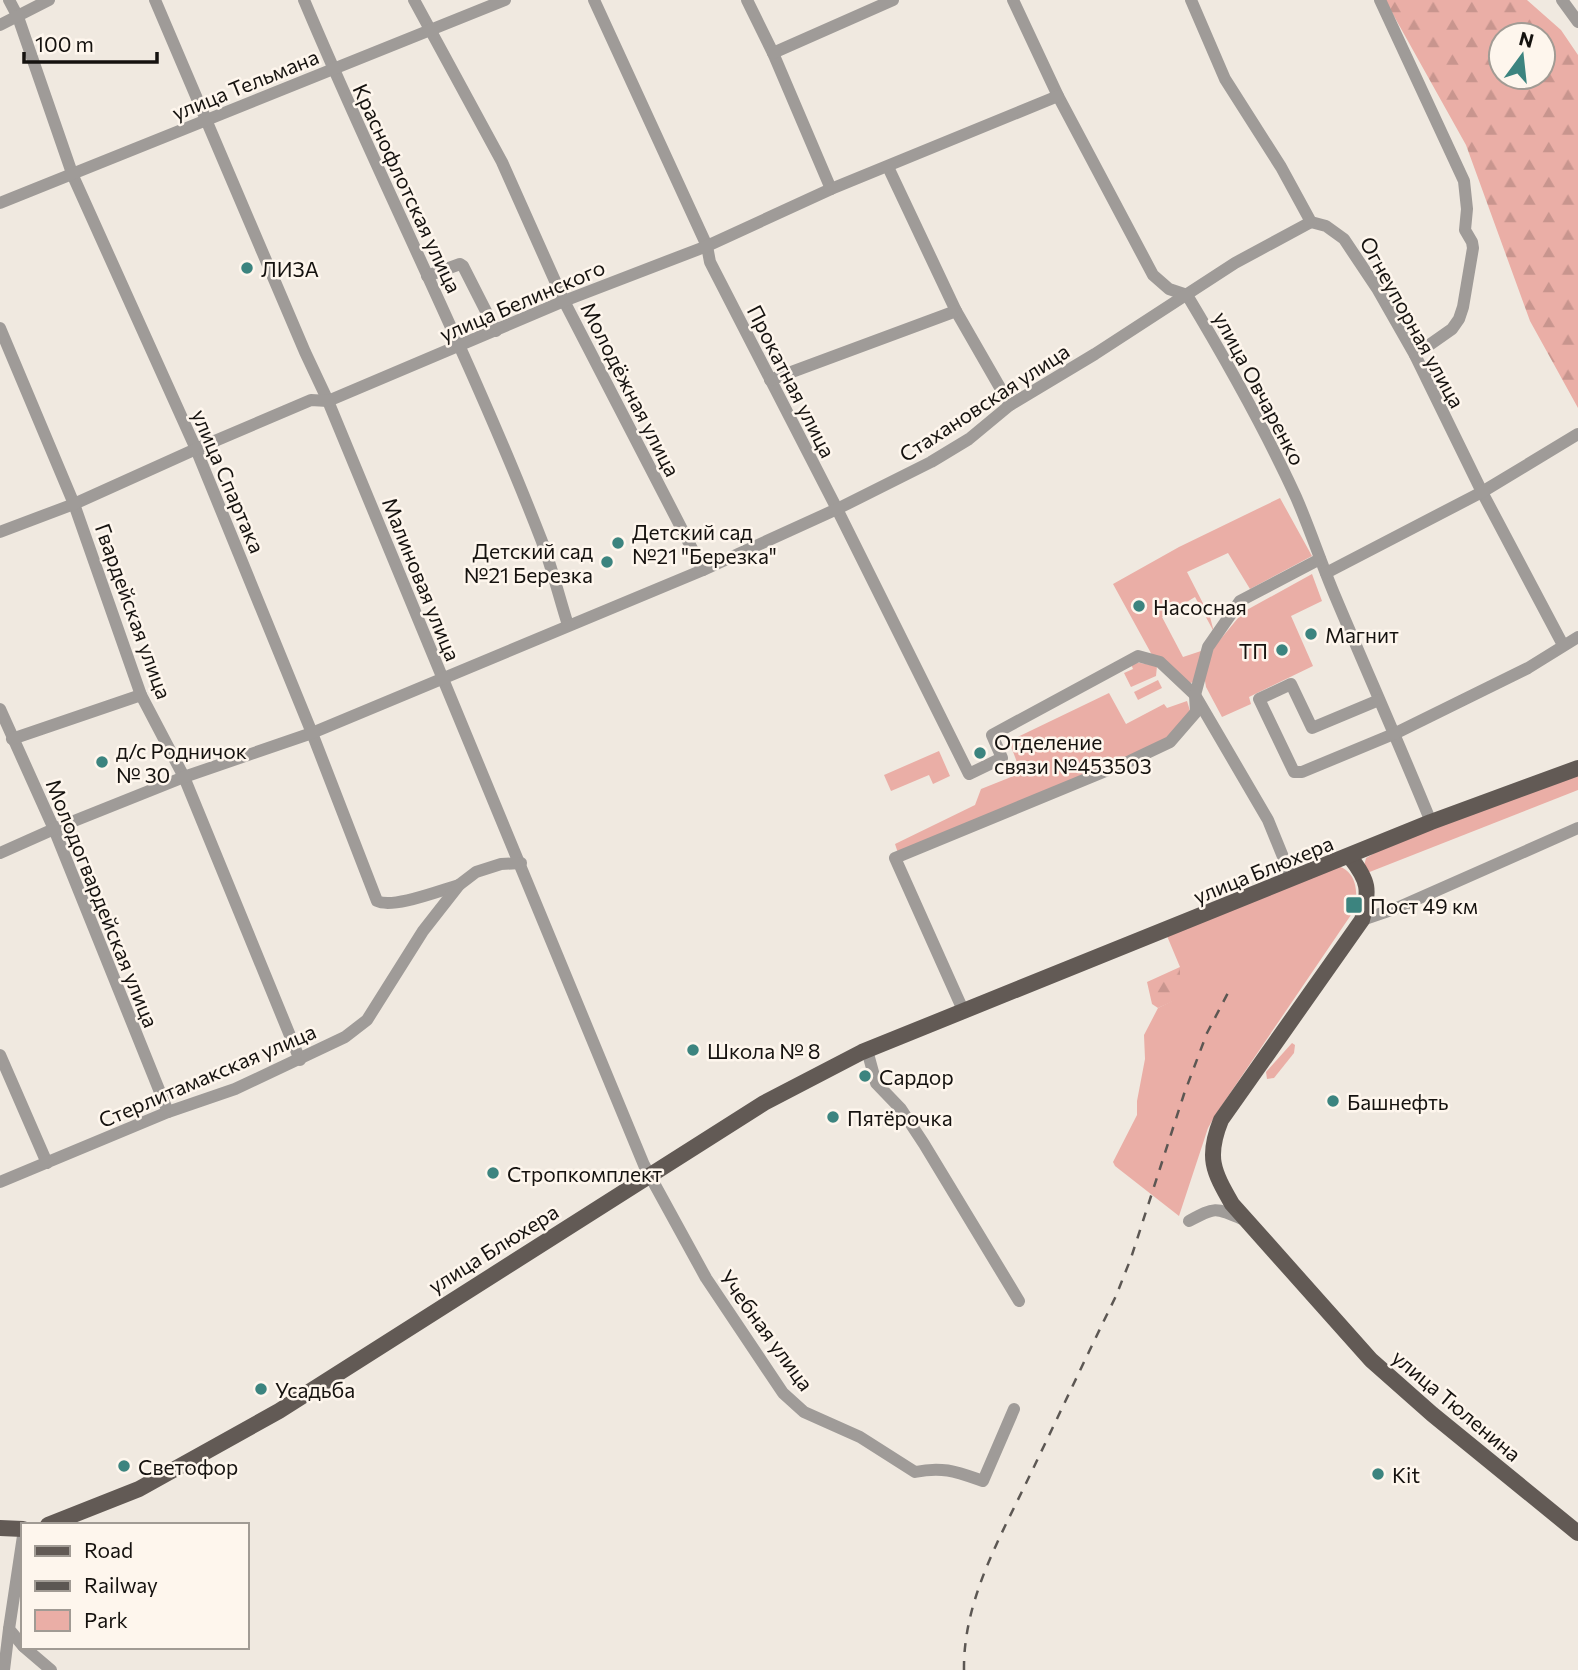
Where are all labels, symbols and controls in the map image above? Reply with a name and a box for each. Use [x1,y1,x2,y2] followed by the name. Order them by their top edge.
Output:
[24,21,158,65] scale bar
[1487,21,1557,91] north arrow
[1517,26,1536,52] text: N
[35,31,94,56] text: 100 m
[168,43,322,125] street label: улица Тельмана
[348,79,468,297] street label: Краснофлотская улица
[1355,232,1471,412] street label: Огнеупорная улица
[436,254,608,346] street label: улица Белинского
[261,256,319,281] place label: ЛИЗА
[239,260,255,276] marker: ЛИЗА
[576,298,686,480] street label: Молодёжная улица
[743,301,841,461] street label: Прокатная улица
[1209,307,1311,469] street label: улица Овчаренко
[894,338,1074,466] street label: Стахановская улица
[187,405,271,557] street label: улица Спартака
[378,494,466,664] street label: Малиновая улица
[632,519,777,568] place label: Детский сад №21 "Березка"
[91,520,177,702] street label: Гвардейская улица
[610,535,626,551] marker: Детский сад №21 "Березка"
[464,538,593,587] place label: Детский сад №21 Березка
[599,554,615,570] marker: Детский сад №21 Березка
[1153,594,1247,619] place label: Насосная
[1131,598,1147,614] marker: Насосная
[1325,622,1399,647] place label: Магнит
[1303,626,1319,642] marker: Магнит
[1239,638,1268,663] place label: ТП
[1274,642,1290,658] marker: ТП
[994,729,1152,778] place label: Отделение связи №453503
[116,738,247,787] place label: д/с Родничок № 30
[972,745,988,761] marker: Отделение связи №453503
[94,754,110,770] marker: д/с Родничок № 30
[42,775,164,1031] street label: Молодогвардейская улица
[1190,830,1336,908] street label: улица Блюхера
[1370,893,1478,918] place label: Пост 49 км
[1344,895,1364,915] marker: Пост 49 км
[95,1018,319,1132] street label: Стерлитамакская улица
[707,1038,821,1063] place label: Школа № 8
[685,1042,701,1058] marker: Школа № 8
[879,1064,954,1089] place label: Сардор
[857,1068,873,1084] marker: Сардор
[1347,1089,1449,1114] place label: Башнефть
[1325,1093,1341,1109] marker: Башнефть
[847,1105,953,1130] place label: Пятёрочка
[825,1109,841,1125] marker: Пятёрочка
[507,1161,662,1186] place label: Стропкомплект
[485,1165,501,1181] marker: Стропкомплект
[423,1198,563,1298] street label: улица Блюхера
[715,1265,819,1395] street label: Учебная улица
[1388,1344,1526,1466] street label: улица Тюленина
[275,1377,355,1402] place label: Усадьба
[253,1381,269,1397] marker: Усадьба
[138,1454,238,1479] place label: Светофор
[116,1458,132,1474] marker: Светофор
[1392,1462,1420,1487] place label: Kit
[1370,1466,1386,1482] marker: Kit
[21,1523,248,1649] legend
[84,1537,133,1562] text: Road
[84,1572,158,1597] text: Railway
[84,1607,128,1632] text: Park

